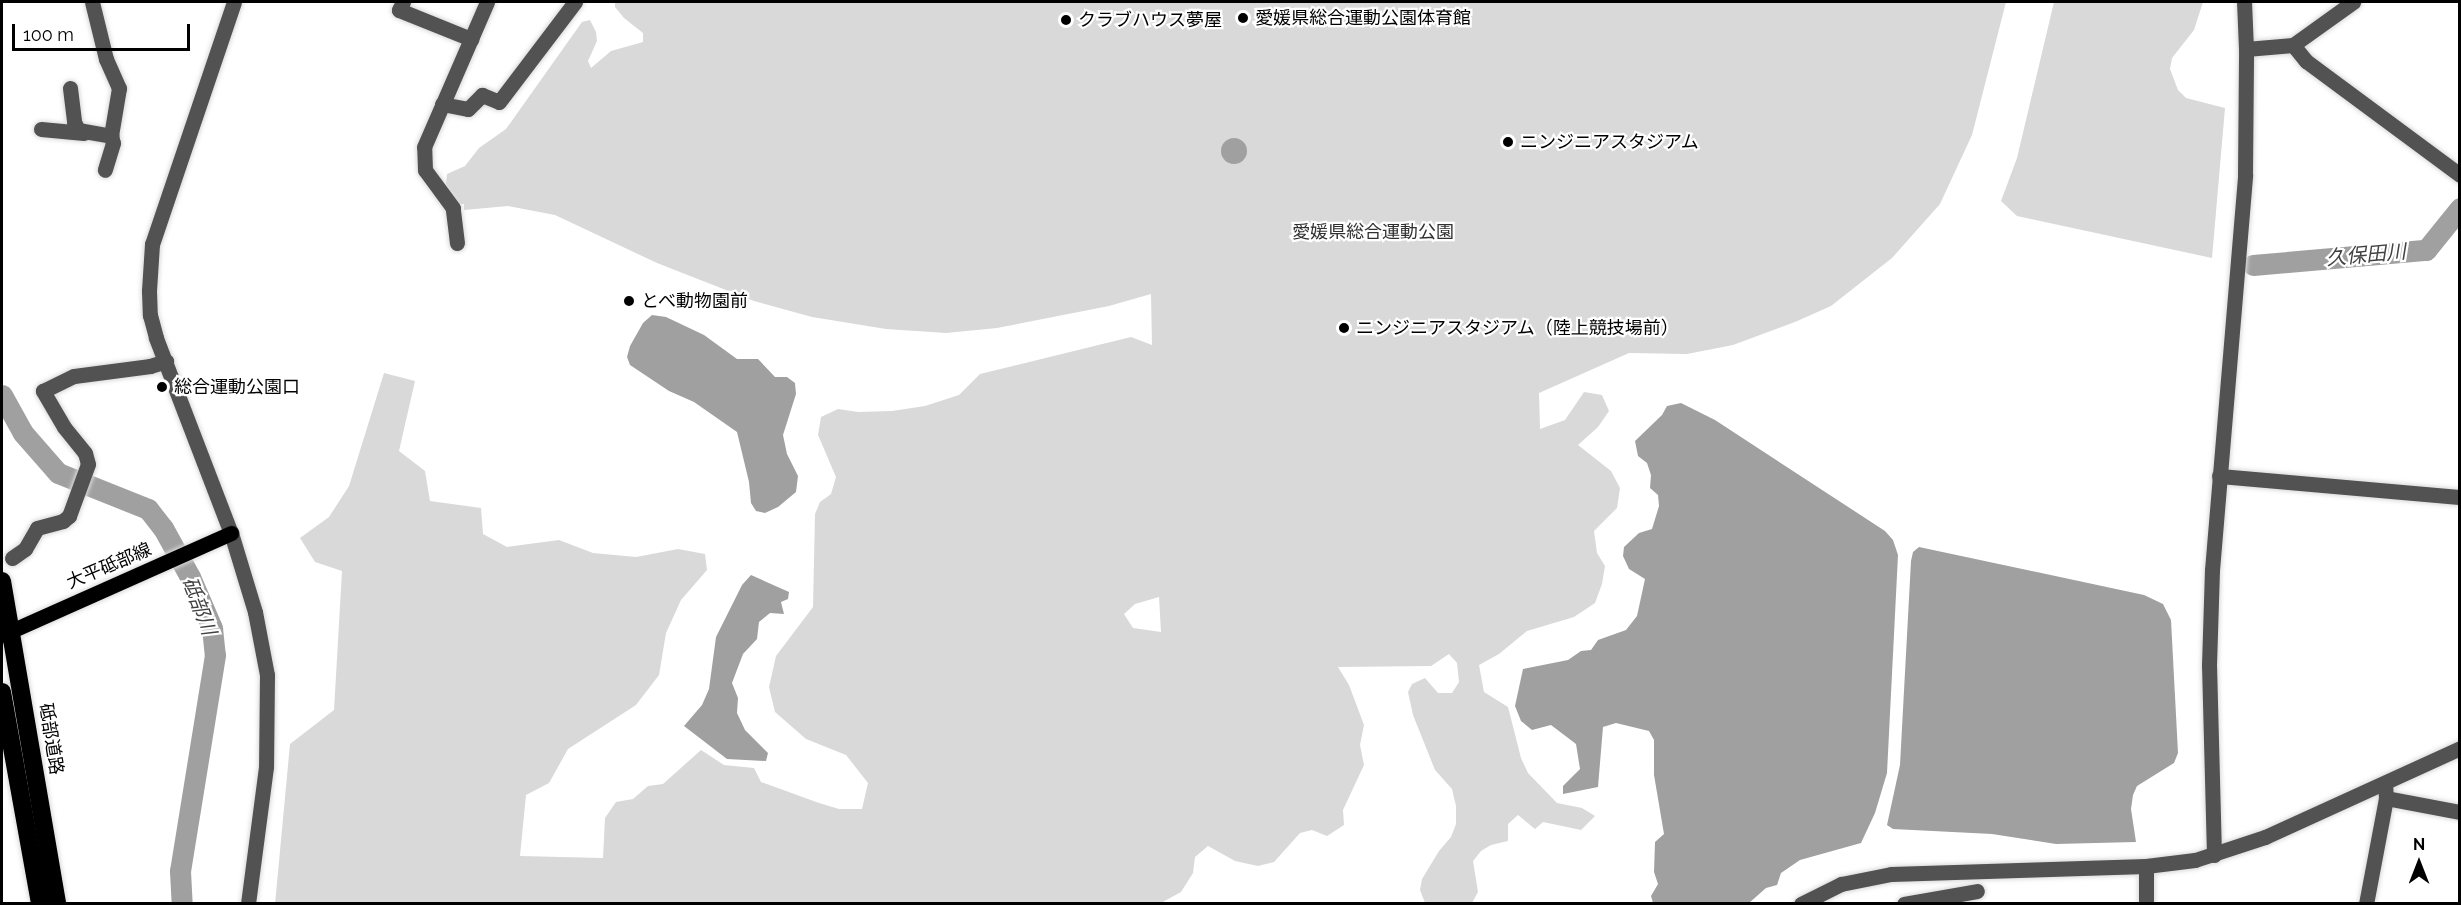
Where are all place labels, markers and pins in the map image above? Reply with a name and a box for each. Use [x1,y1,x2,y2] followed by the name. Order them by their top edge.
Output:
[1255,7,1471,29] place label: 愛媛県総合運動公園体育館
[1078,9,1222,31] place label: クラブハウス夢屋
[1236,11,1250,25] marker: 愛媛県総合運動公園体育館
[1059,13,1073,27] marker: クラブハウス夢屋
[1520,131,1700,153] place label: ニンジニアスタジアム
[1501,135,1515,149] marker: ニンジニアスタジアム
[641,290,749,312] place label: とべ動物園前
[622,294,636,308] marker: とべ動物園前
[1356,317,1680,339] place label: ニンジニアスタジアム（陸上競技場前）
[1337,321,1351,335] marker: ニンジニアスタジアム（陸上競技場前）
[174,376,300,398] place label: 総合運動公園口
[155,380,169,394] marker: 総合運動公園口

